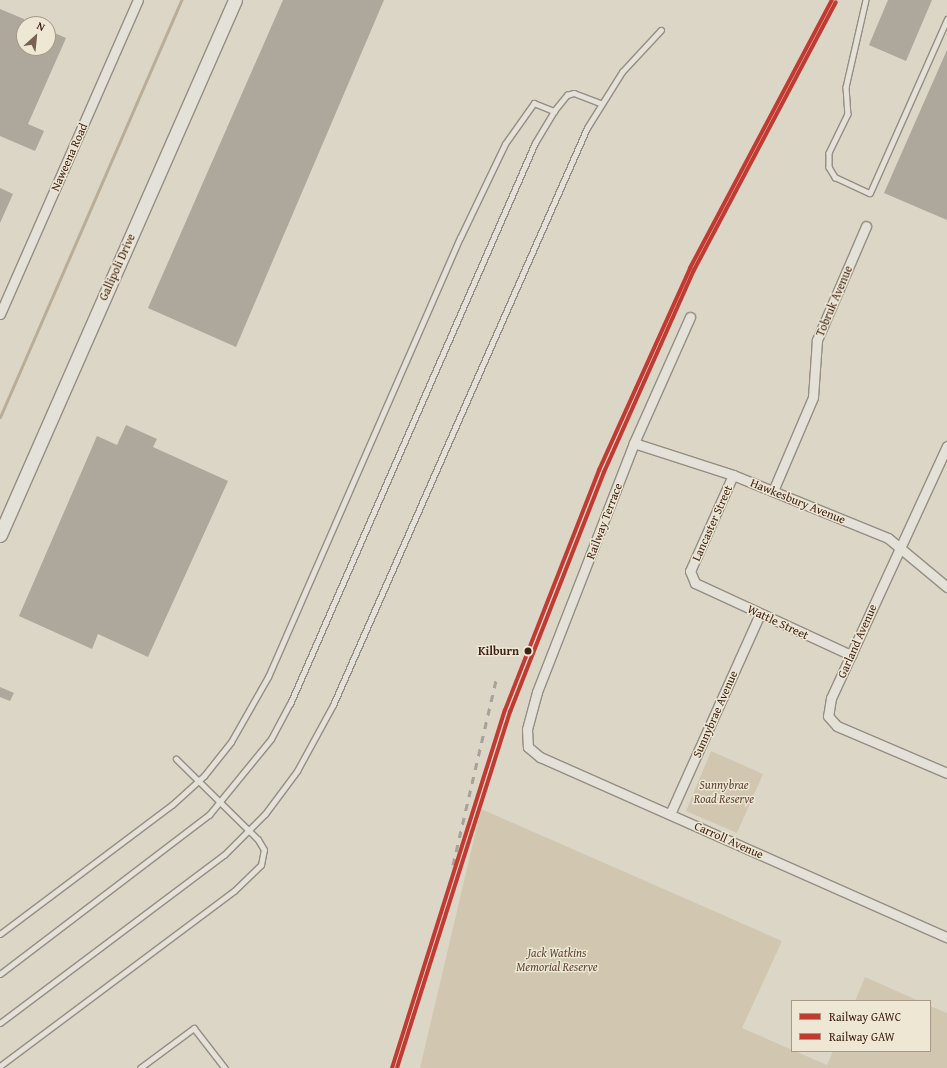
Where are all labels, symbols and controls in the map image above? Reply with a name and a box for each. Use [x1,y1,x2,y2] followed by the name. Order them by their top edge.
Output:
[16,16,56,56] north arrow
[34,17,48,35] text: N
[48,121,90,193] street label: Naweena Road
[96,231,138,303] street label: Gallipoli Drive
[813,263,855,339] street label: Tobruk Avenue
[748,475,848,527] street label: Hawkesbury Avenue
[583,481,625,561] street label: Railway Terrace
[689,483,735,563] street label: Lancaster Street
[745,602,811,642] street label: Wattle Street
[834,602,880,680] street label: Garland Avenue
[478,644,519,658] place label: Kilburn
[522,645,534,657] marker: Kilburn
[689,668,741,760] street label: Sunnybrae Avenue
[694,778,754,806] park label: Sunnybrae Road Reserve
[692,818,766,862] street label: Carroll Avenue
[516,946,598,974] park label: Jack Watkins Memorial Reserve
[791,1000,931,1052] legend
[829,1008,901,1025] text: Railway GAWC
[829,1028,895,1045] text: Railway GAW

